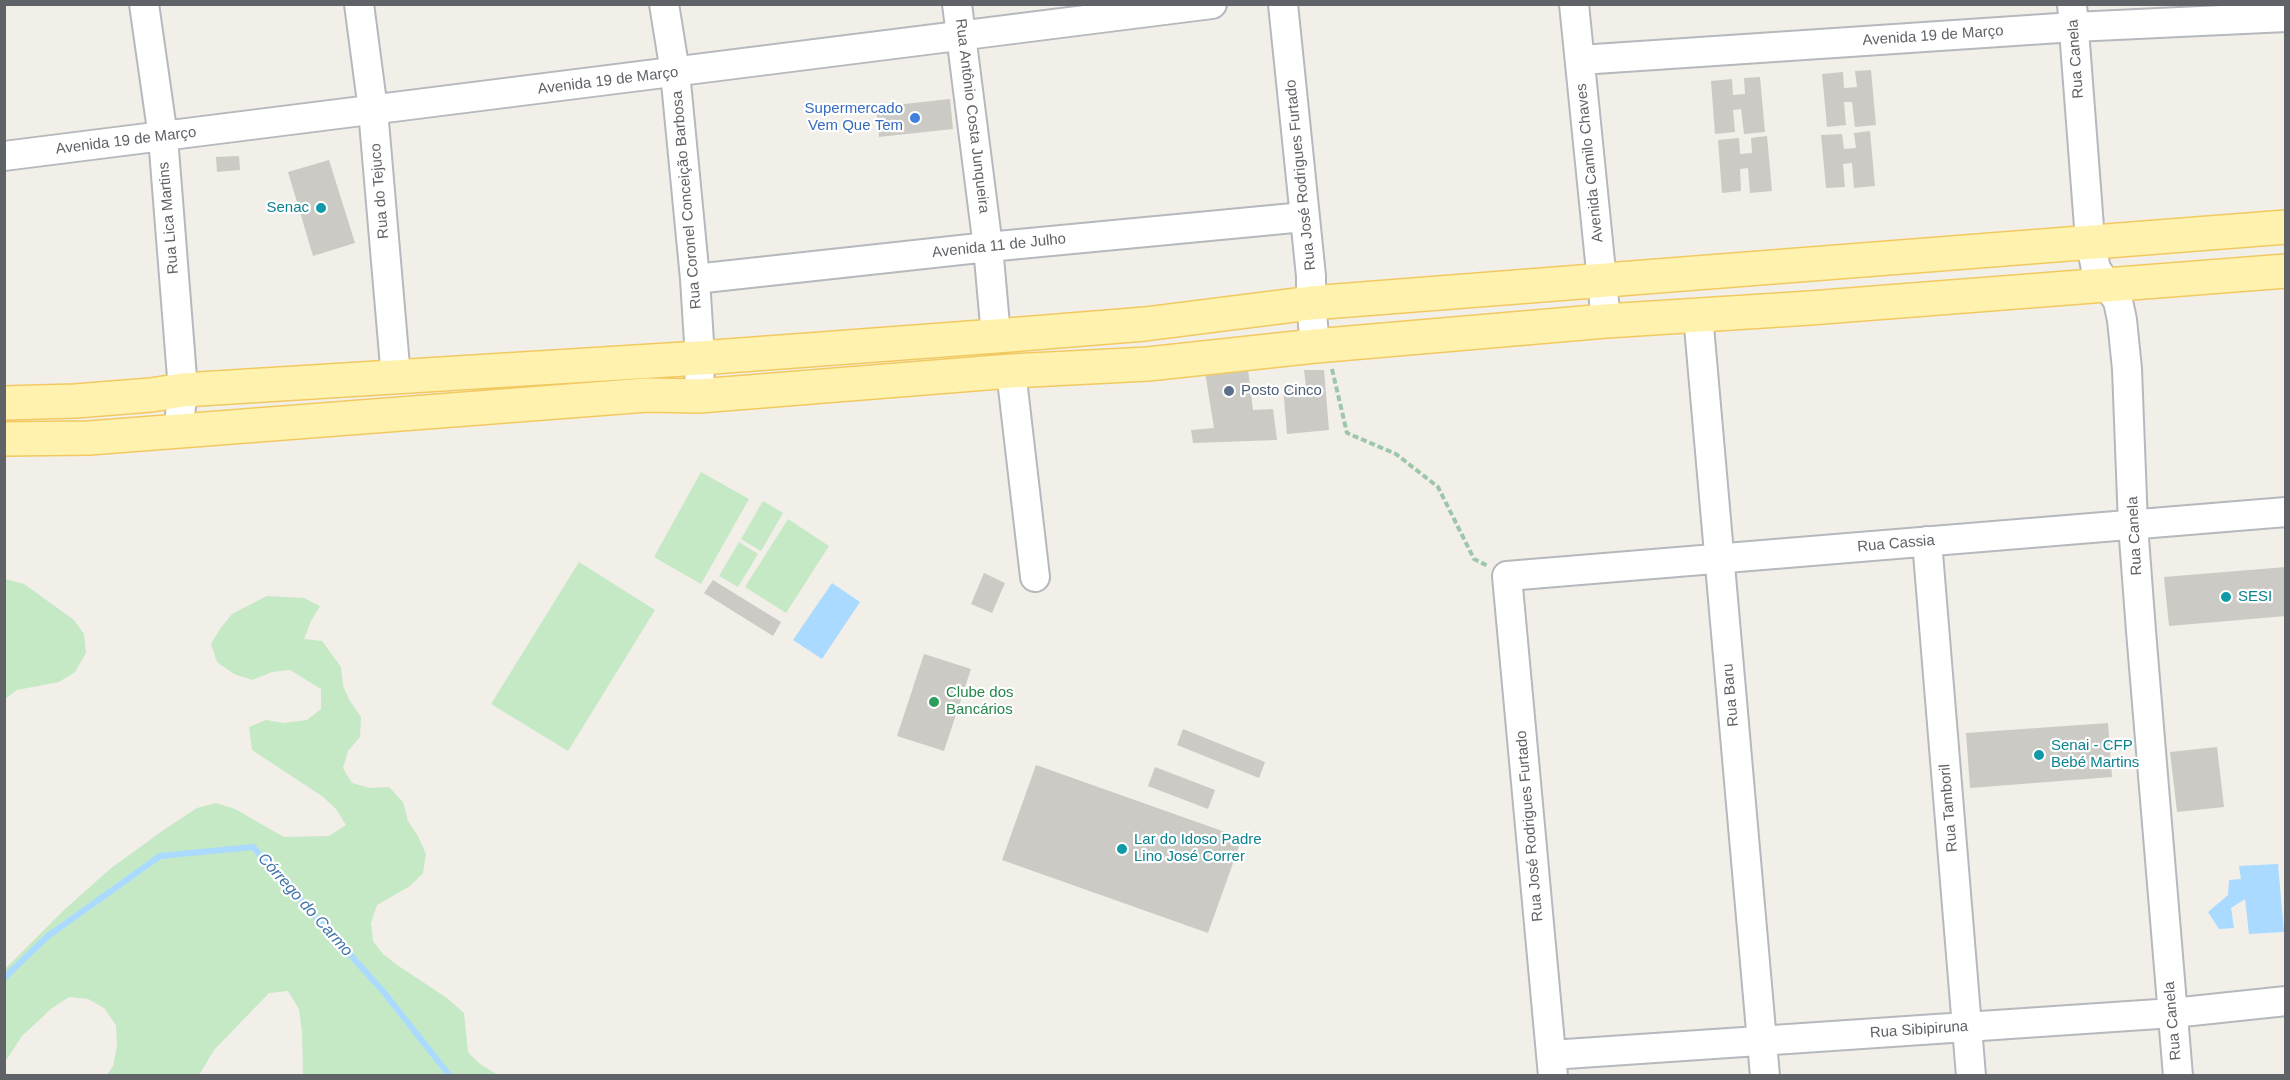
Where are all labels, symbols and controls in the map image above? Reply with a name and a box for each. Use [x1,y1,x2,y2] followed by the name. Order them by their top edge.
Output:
[951,18,993,214] street label: Rua Antônio Costa Junqueira
[2064,19,2088,99] street label: Rua Canela
[1862,22,2004,50] street label: Avenida 19 de Março
[537,63,679,99] street label: Avenida 19 de Março
[1282,79,1320,271] street label: Rua José Rodrigues Furtado
[1573,83,1607,243] street label: Avenida Camilo Chaves
[668,90,706,310] street label: Rua Coronel Conceição Barbosa
[805,100,903,135] place label: Supermercado Vem Que Tem
[908,111,922,125] marker: Supermercado Vem Que Tem
[55,123,197,159] street label: Avenida 19 de Março
[367,142,393,240] street label: Rua do Tejuco
[155,161,183,275] street label: Rua Lica Martins
[266,199,309,217] place label: Senac
[314,201,328,215] marker: Senac
[931,230,1067,262] street label: Avenida 11 de Julho
[1241,382,1322,400] place label: Posto Cinco
[1222,384,1236,398] marker: Posto Cinco
[2124,496,2146,576] street label: Rua Canela
[1857,532,1935,556] street label: Rua Cassia
[2238,588,2272,606] place label: SESI
[2219,590,2233,604] marker: SESI
[1719,663,1743,727] street label: Rua Baru
[946,684,1014,719] place label: Clube dos Bancários
[927,695,941,709] marker: Clube dos Bancários
[1513,730,1547,922] street label: Rua José Rodrigues Furtado
[2051,737,2139,772] place label: Senai - CFP Bebé Martins
[2032,748,2046,762] marker: Senai - CFP Bebé Martins
[1936,763,1962,853] street label: Rua Tamboril
[1134,831,1262,866] place label: Lar do Idoso Padre Lino José Correr
[1115,842,1129,856] marker: Lar do Idoso Padre Lino José Correr
[254,849,356,961] water label: Córrego do Carmo
[2161,981,2185,1061] street label: Rua Canela
[1869,1018,1969,1042] street label: Rua Sibipiruna

